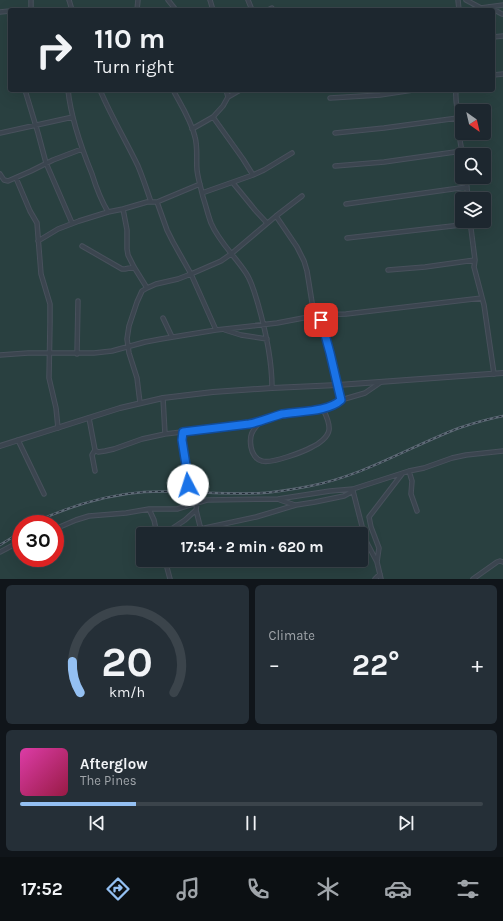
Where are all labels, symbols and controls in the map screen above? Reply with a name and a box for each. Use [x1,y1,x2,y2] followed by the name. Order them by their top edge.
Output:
[94,22,165,55] text: 110 m
[28,24,80,76] icon: right
[94,56,174,78] text: Turn right
[455,104,491,140] north arrow
[455,104,491,228] map controls
[455,148,491,184] button: search
[455,192,491,228] button: layers
[304,303,338,337] pin
[310,309,332,331] icon: arrive
[167,464,209,506] position arrow
[12,515,64,567] speed limit sign: 30
[180,538,324,556] text: 17:54 · 2 min · 620 m
[269,628,315,643] text: Climate
[102,637,153,685] text: 20
[352,647,400,683] text: 22°
[269,652,280,678] text: −
[471,652,483,678] text: +
[109,683,145,700] text: km/h
[80,755,148,773] text: Afterglow
[80,773,137,788] text: The Pines
[86,812,108,834] icon: previous
[240,812,262,834] icon: pause
[395,812,417,834] icon: next
[104,875,132,903] icon: directions
[174,875,202,903] icon: music
[244,875,272,903] icon: phone
[314,875,342,903] icon: climate
[384,875,412,903] icon: car
[454,875,482,903] icon: filters
[21,878,63,900] text: 17:52

